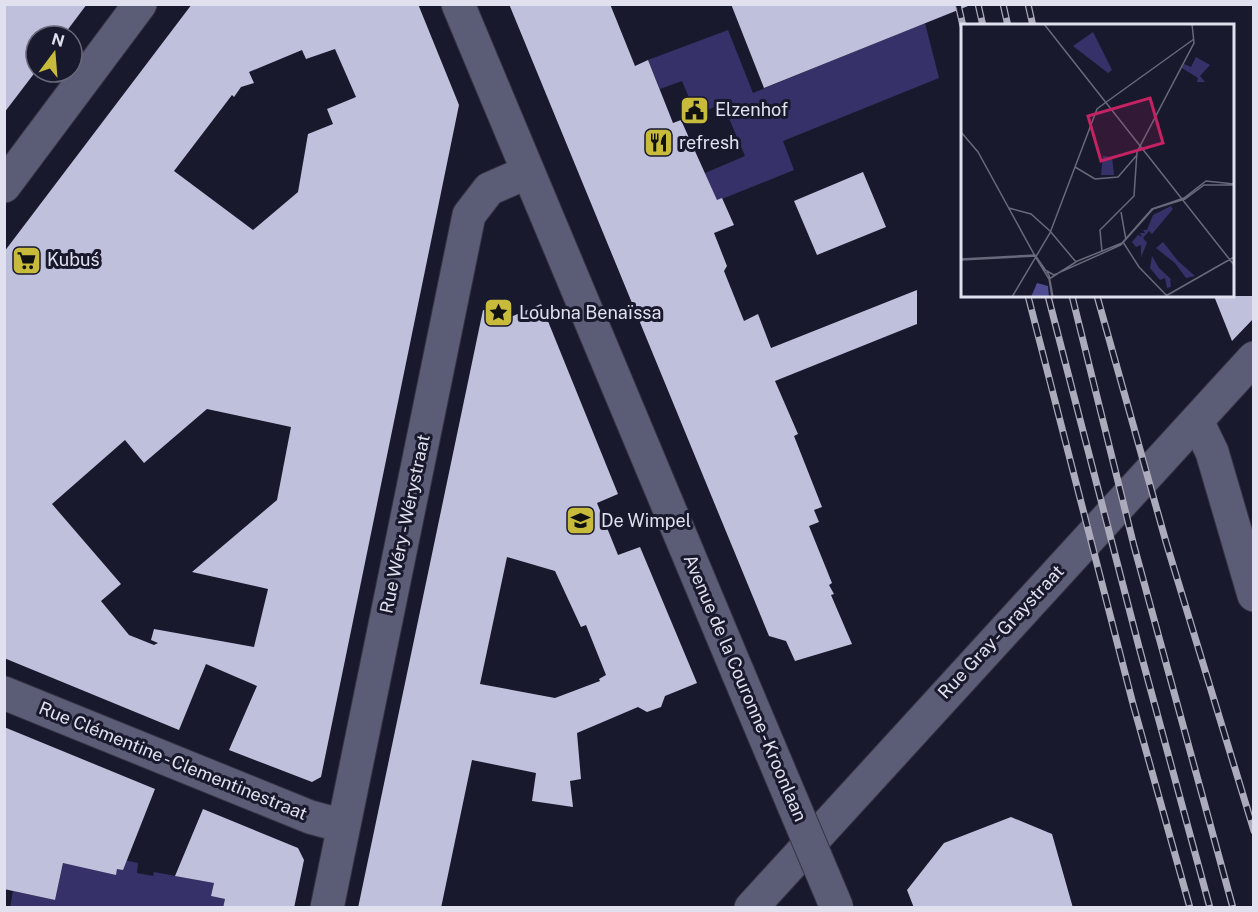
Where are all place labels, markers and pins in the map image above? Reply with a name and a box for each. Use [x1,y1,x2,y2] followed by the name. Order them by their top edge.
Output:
[678,94,710,126] public building icon: Elzenhof
[715,99,788,120] place label: Elzenhof
[642,127,674,159] restaurant icon: refresh
[679,132,739,153] place label: refresh
[10,244,42,276] supermarket icon: Kubuś
[47,249,100,270] place label: Kubuś
[482,297,514,329] place icon: Loubna Benaïssa
[519,302,661,323] place label: Loubna Benaïssa
[564,505,596,537] school or university icon: De Wimpel
[601,510,691,531] place label: De Wimpel

